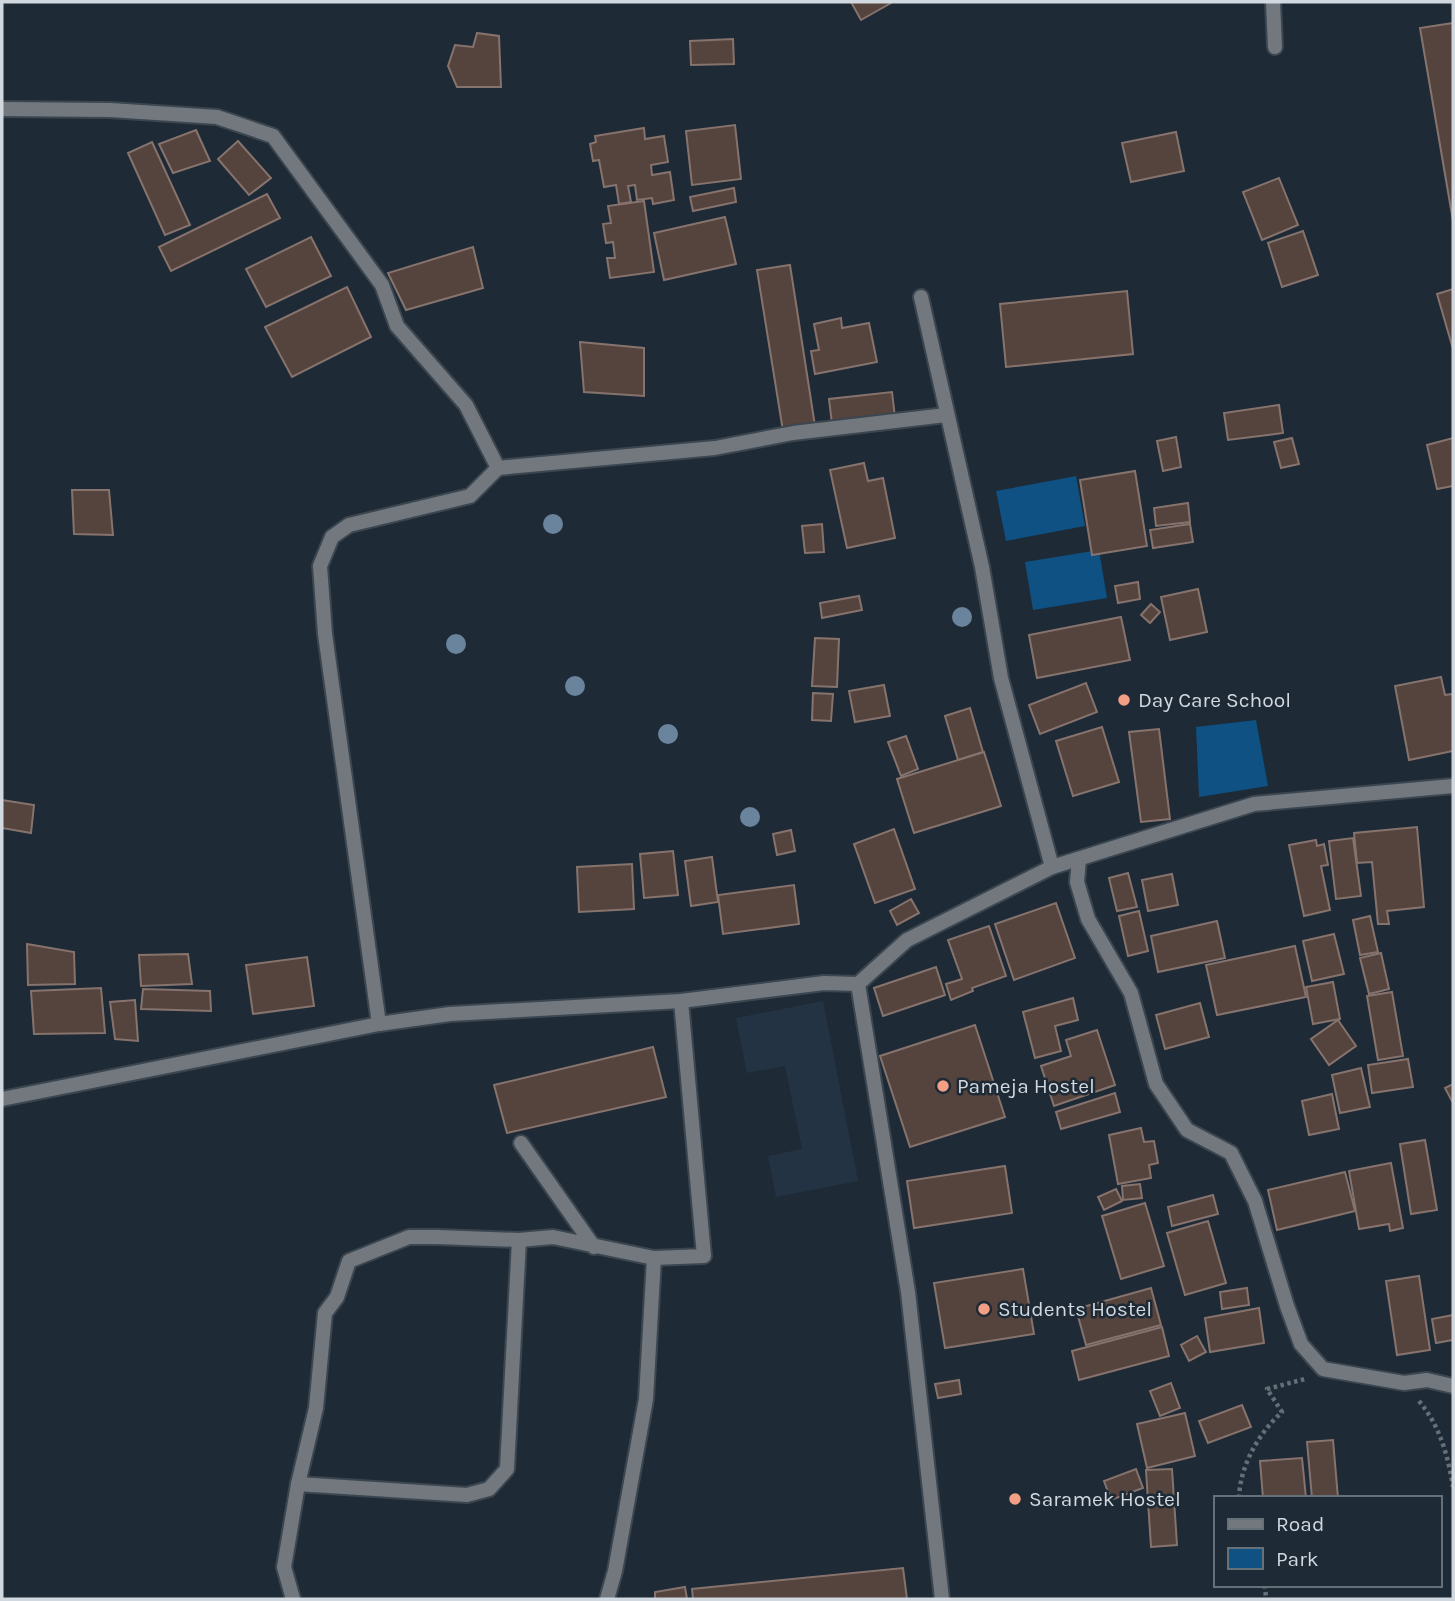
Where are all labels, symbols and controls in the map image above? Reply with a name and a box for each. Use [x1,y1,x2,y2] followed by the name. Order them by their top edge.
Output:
[1138,688,1291,712] place label: Day Care School
[1116,692,1132,708] marker: Day Care School
[957,1074,1095,1098] place label: Pameja Hostel
[935,1078,951,1094] marker: Pameja Hostel
[998,1297,1152,1321] place label: Students Hostel
[976,1301,992,1317] marker: Students Hostel
[1029,1487,1181,1511] place label: Saramek Hostel
[1007,1491,1023,1507] marker: Saramek Hostel
[1214,1496,1441,1587] legend
[1276,1512,1324,1536] text: Road
[1276,1547,1319,1571] text: Park

